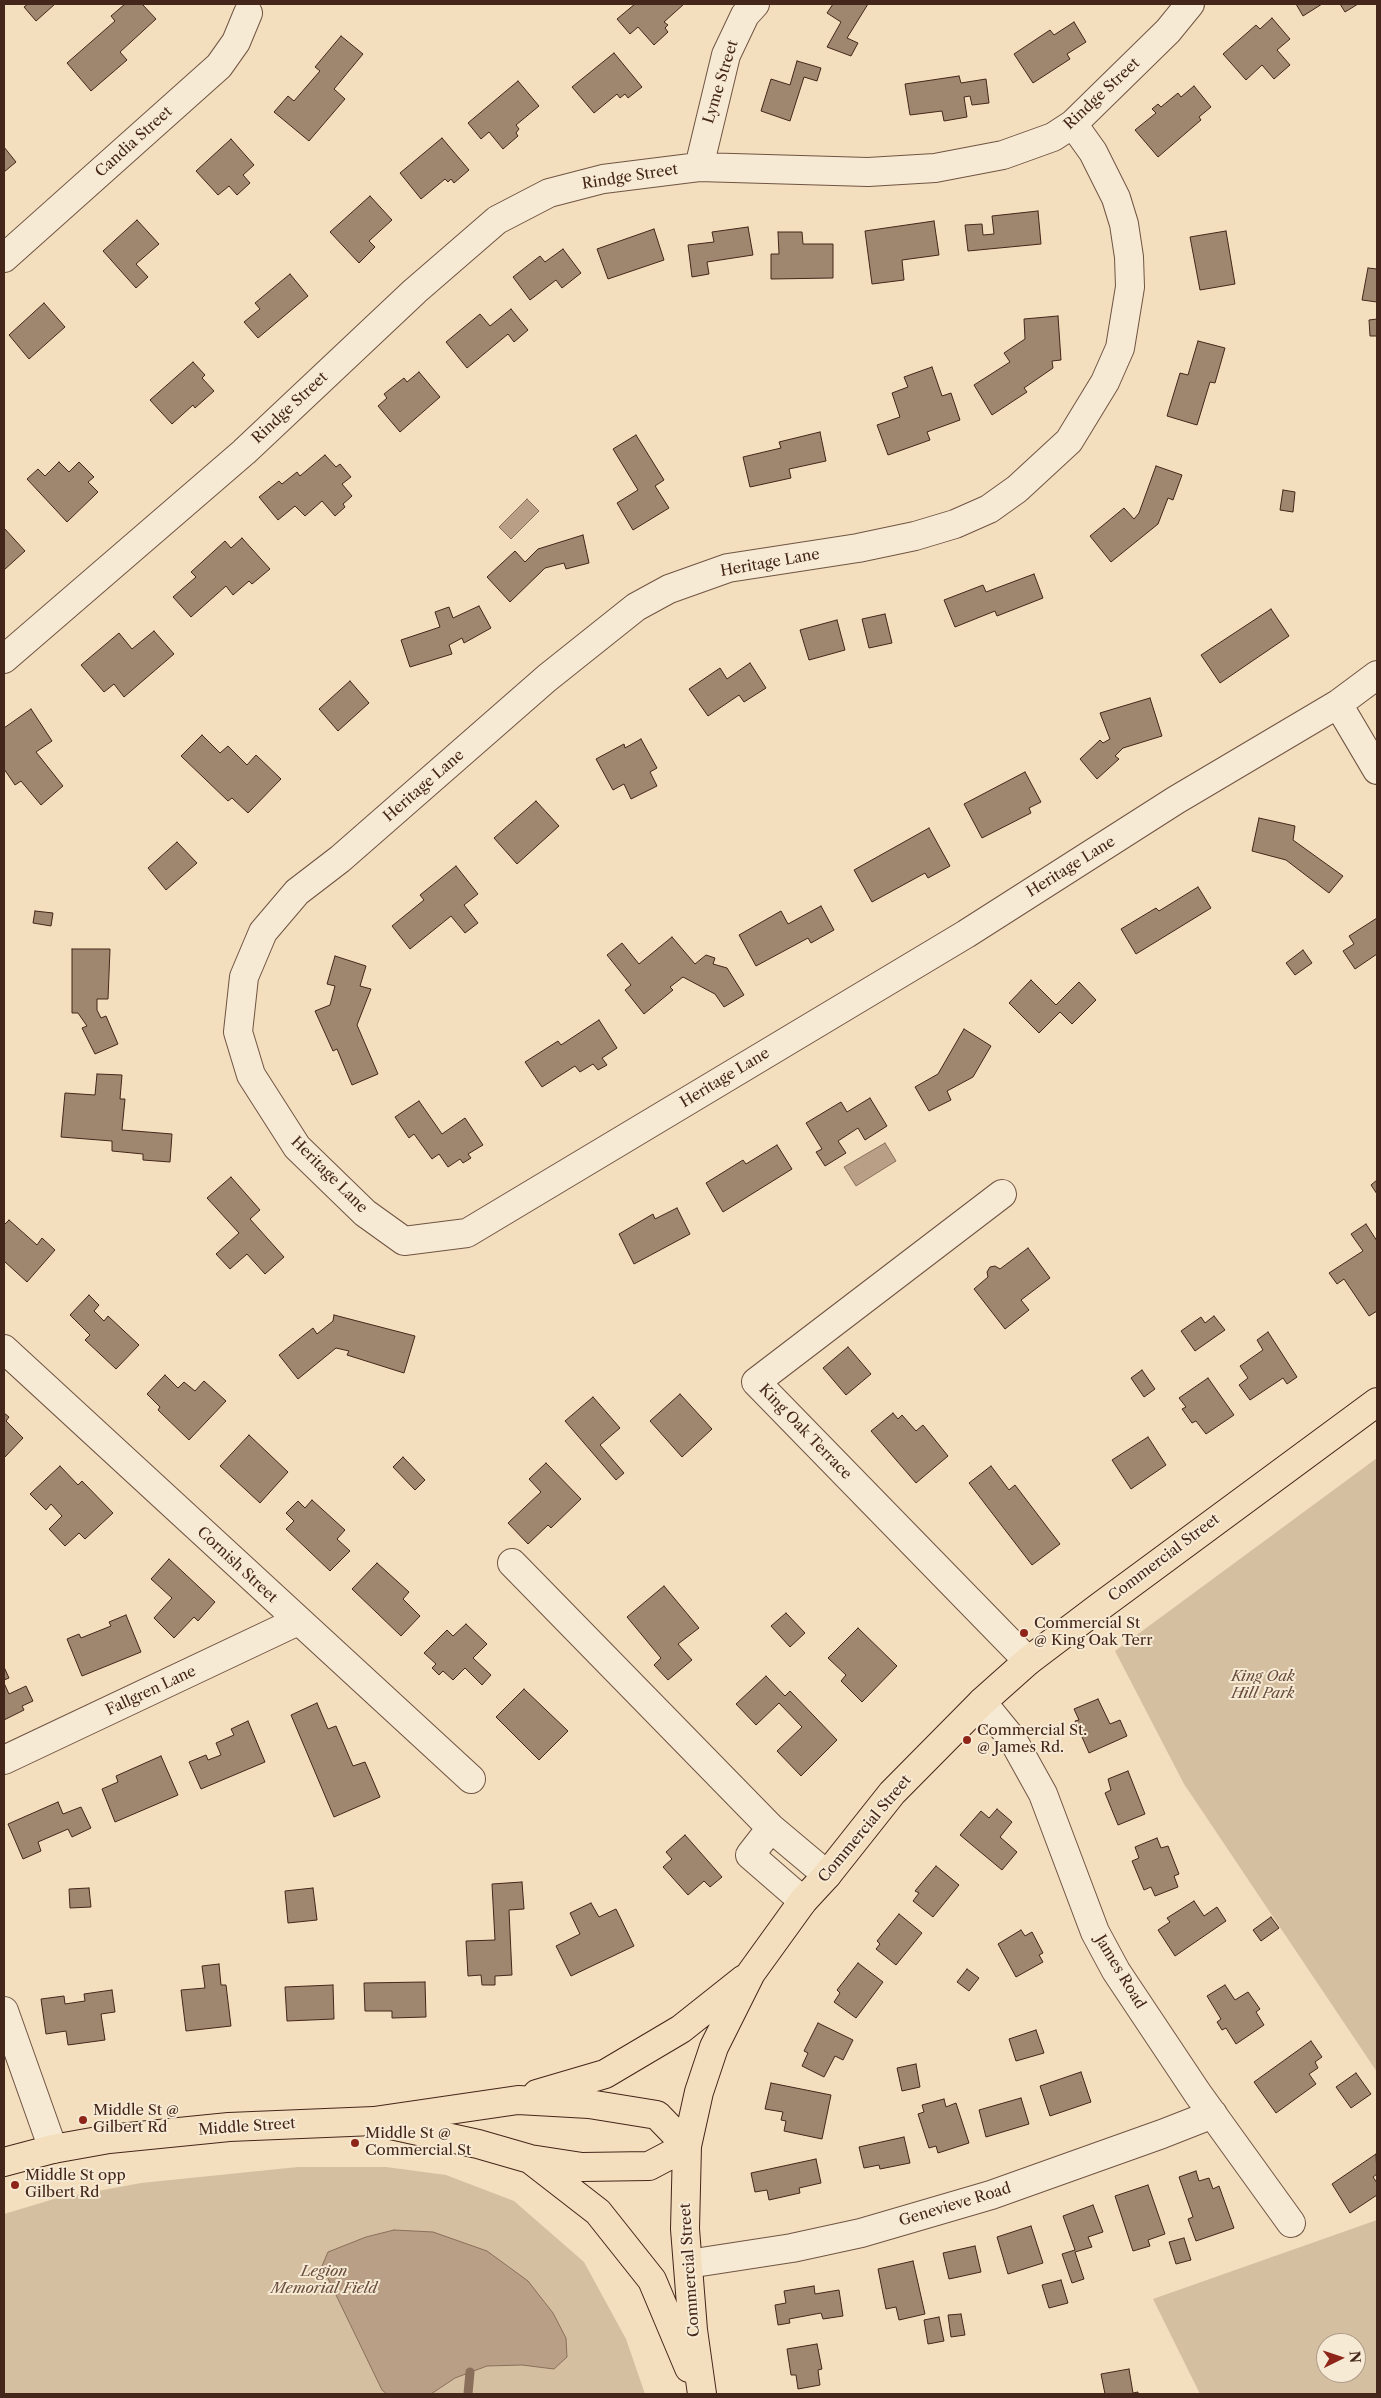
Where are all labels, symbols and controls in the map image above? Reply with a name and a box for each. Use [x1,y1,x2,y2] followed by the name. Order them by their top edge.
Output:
[700,38,742,126] street label: Lyme Street
[1060,54,1144,134] street label: Rindge Street
[92,103,176,181] street label: Candia Street
[581,161,679,193] street label: Rindge Street
[248,368,332,448] street label: Rindge Street
[719,545,821,581] street label: Heritage Lane
[380,746,468,826] street label: Heritage Lane
[1023,833,1119,901] street label: Heritage Lane
[677,1044,773,1112] street label: Heritage Lane
[287,1133,371,1217] street label: Heritage Lane
[755,1381,855,1483] street label: King Oak Terrace
[1105,1510,1223,1606] street label: Commercial Street
[193,1523,281,1607] street label: Cornish Street
[1034,1615,1152,1650] place label: Commercial St @ King Oak Terr
[1018,1627,1030,1639] marker: Commercial St @ King Oak Terr
[103,1662,199,1720] street label: Fallgren Lane
[1231,1668,1295,1703] park label: King Oak Hill Park
[977,1722,1087,1757] place label: Commercial St. @ James Rd.
[961,1734,973,1746] marker: Commercial St. @ James Rd.
[815,1772,915,1886] street label: Commercial Street
[1091,1932,1149,2012] street label: James Road
[93,2102,179,2137] place label: Middle St @ Gilbert Rd
[77,2114,89,2126] marker: Middle St @ Gilbert Rd
[198,2115,296,2139] street label: Middle Street
[365,2125,471,2160] place label: Middle St @ Commercial St
[349,2137,361,2149] marker: Middle St @ Commercial St
[25,2167,126,2202] place label: Middle St opp Gilbert Rd
[9,2179,21,2191] marker: Middle St opp Gilbert Rd
[897,2179,1013,2231] street label: Genevieve Road
[676,2202,704,2338] street label: Commercial Street
[271,2263,377,2298] park label: Legion Memorial Field
[1316,2333,1366,2383] north arrow
[1346,2350,1364,2364] text: N

